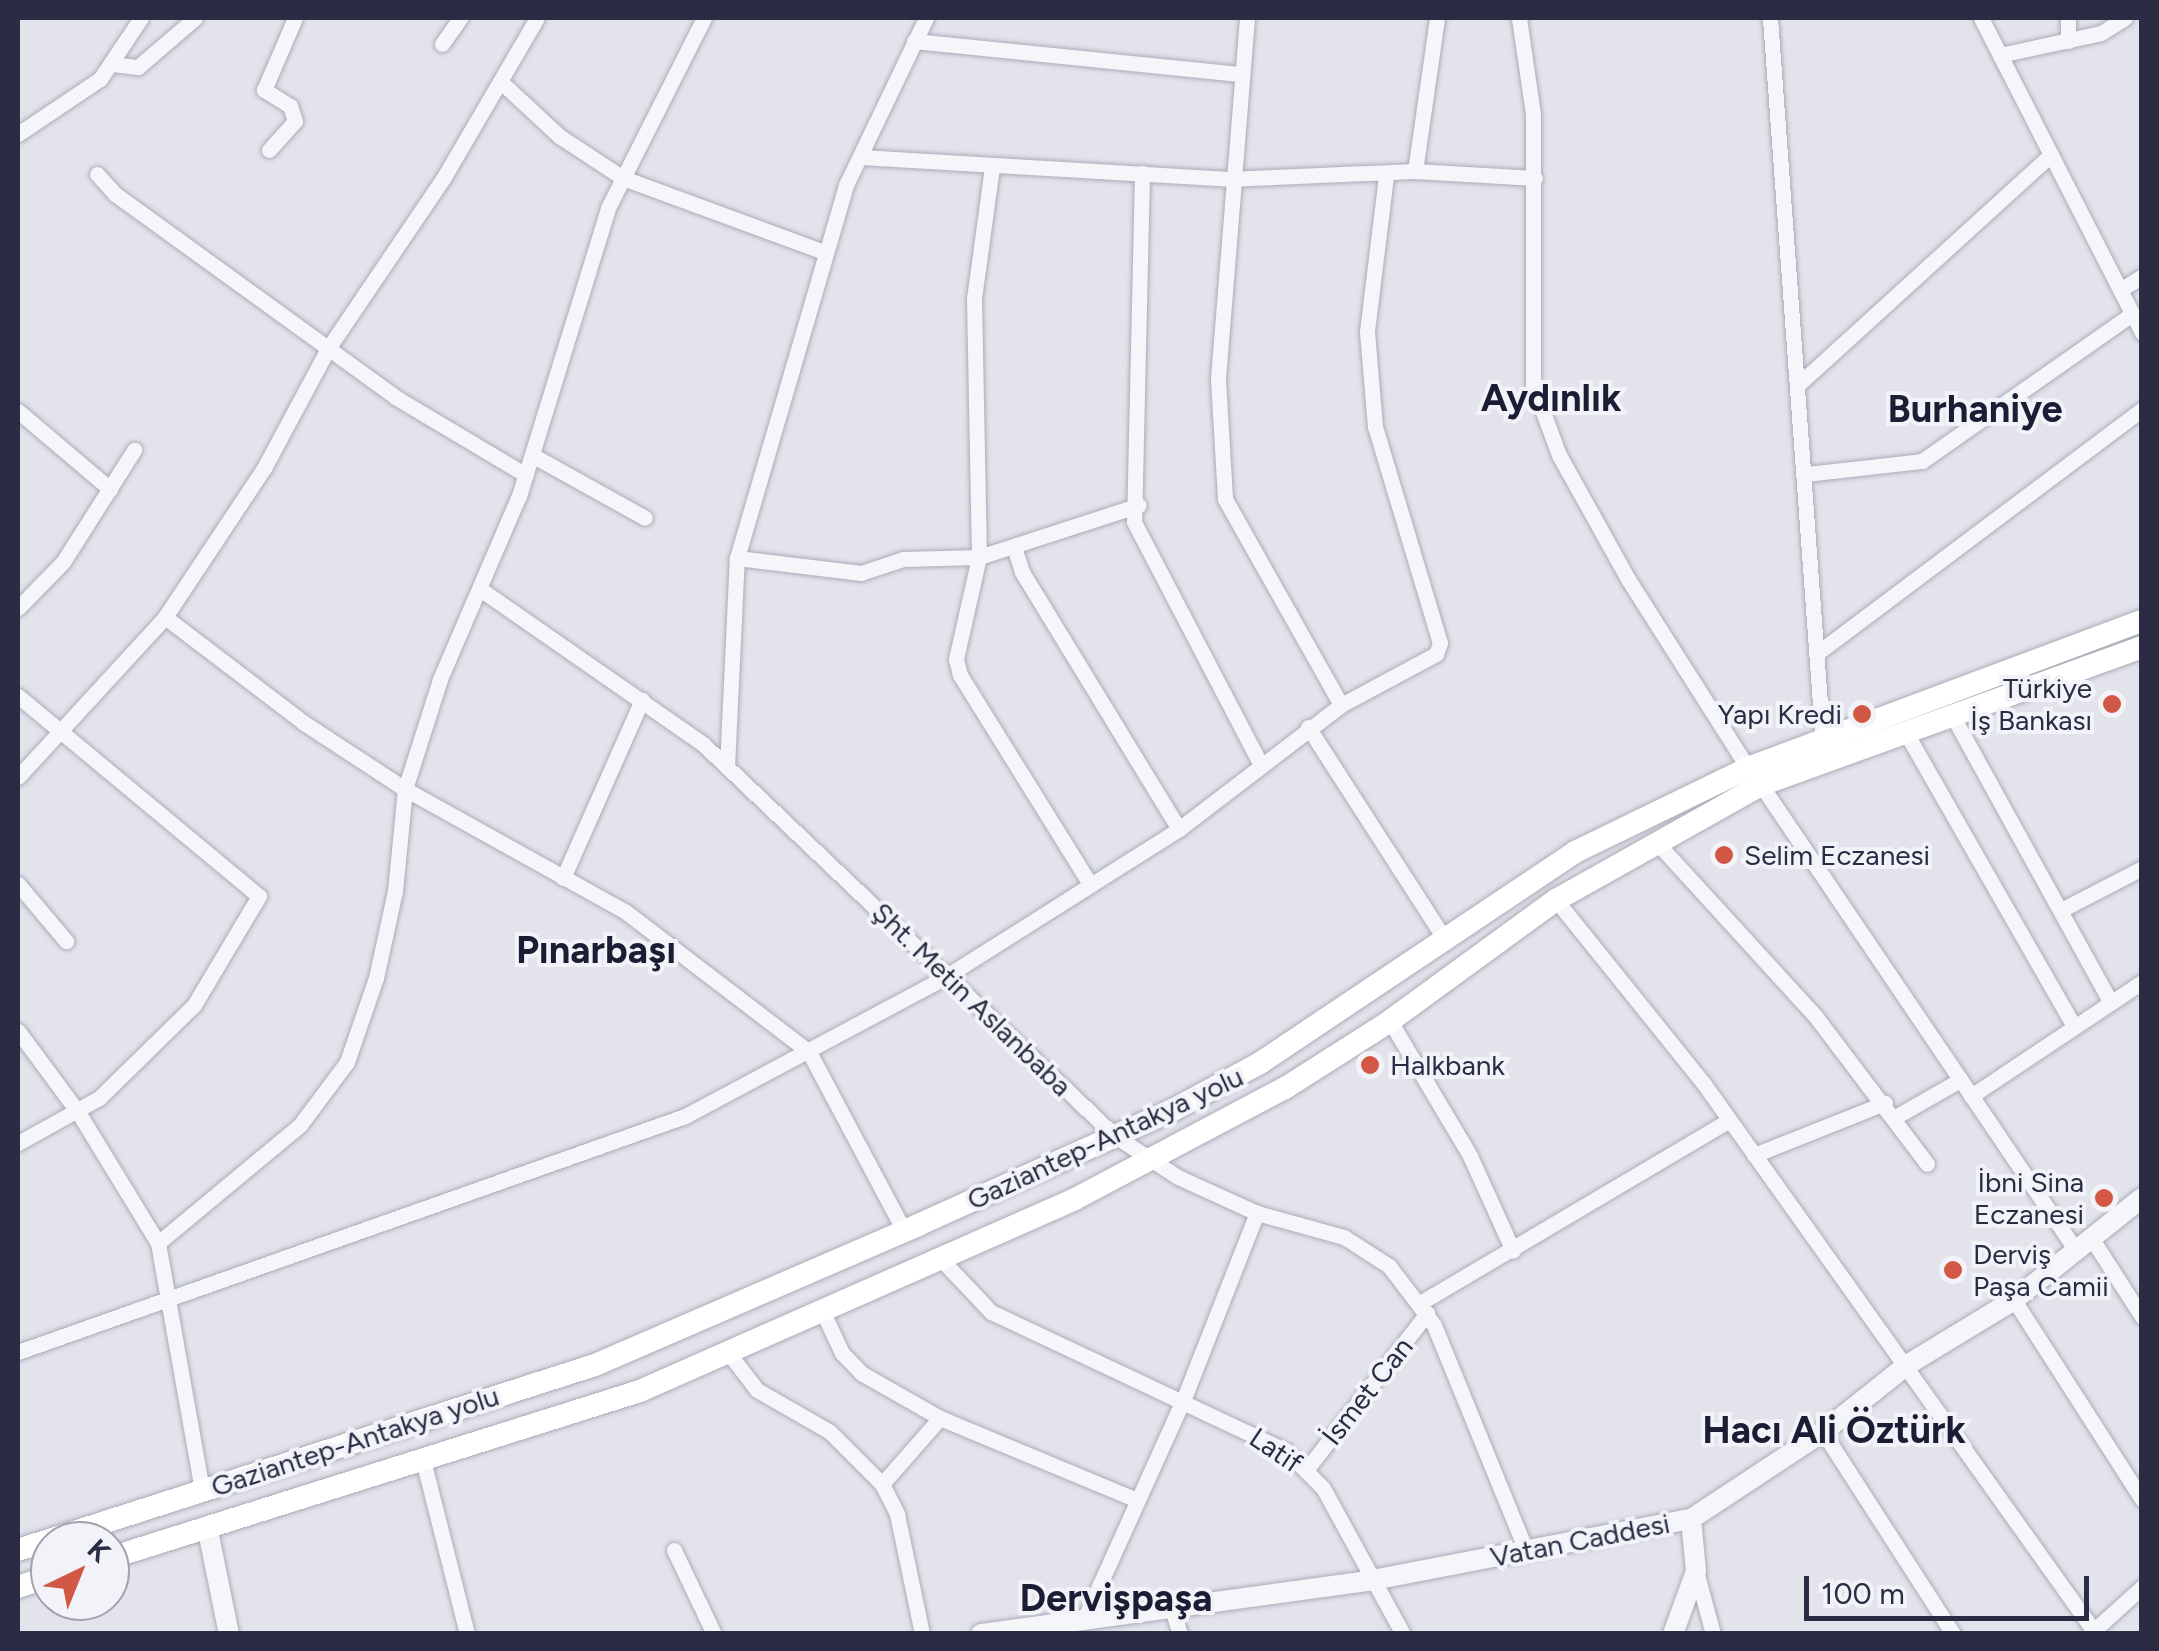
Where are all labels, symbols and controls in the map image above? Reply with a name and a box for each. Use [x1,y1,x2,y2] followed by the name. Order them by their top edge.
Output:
[1481,376,1621,422] district label: Aydınlık
[1887,387,2063,433] district label: Burhaniye
[1970,671,2092,737] place label: Türkiye İş Bankası
[2101,693,2123,715] marker: Türkiye İş Bankası
[1718,697,1842,731] place label: Yapı Kredi
[1851,703,1873,725] marker: Yapı Kredi
[1744,838,1930,872] place label: Selim Eczanesi
[1713,844,1735,866] marker: Selim Eczanesi
[865,895,1079,1103] street label: Şht. Metin Aslanbaba
[516,928,676,974] district label: Pınarbaşı
[1390,1048,1505,1082] place label: Halkbank
[1359,1054,1381,1076] marker: Halkbank
[962,1059,1248,1217] street label: Gaziantep-Antakya yolu
[1974,1165,2084,1231] place label: İbni Sina Eczanesi
[2093,1187,2115,1209] marker: İbni Sina Eczanesi
[1973,1237,2109,1303] place label: Derviş Paşa Camii
[1942,1259,1964,1281] marker: Derviş Paşa Camii
[1315,1330,1419,1452] street label: İsmet Can
[207,1379,503,1503] street label: Gaziantep-Antakya yolu
[1702,1408,1966,1454] district label: Hacı Ali Öztürk
[1243,1420,1309,1480] street label: Latif
[1487,1506,1673,1574] street label: Vatan Caddesi
[30,1521,130,1621] north arrow
[81,1532,118,1569] text: K
[1809,1556,2094,1618] scale bar
[1821,1575,1905,1612] text: 100 m
[1019,1576,1213,1622] district label: Dervişpaşa

